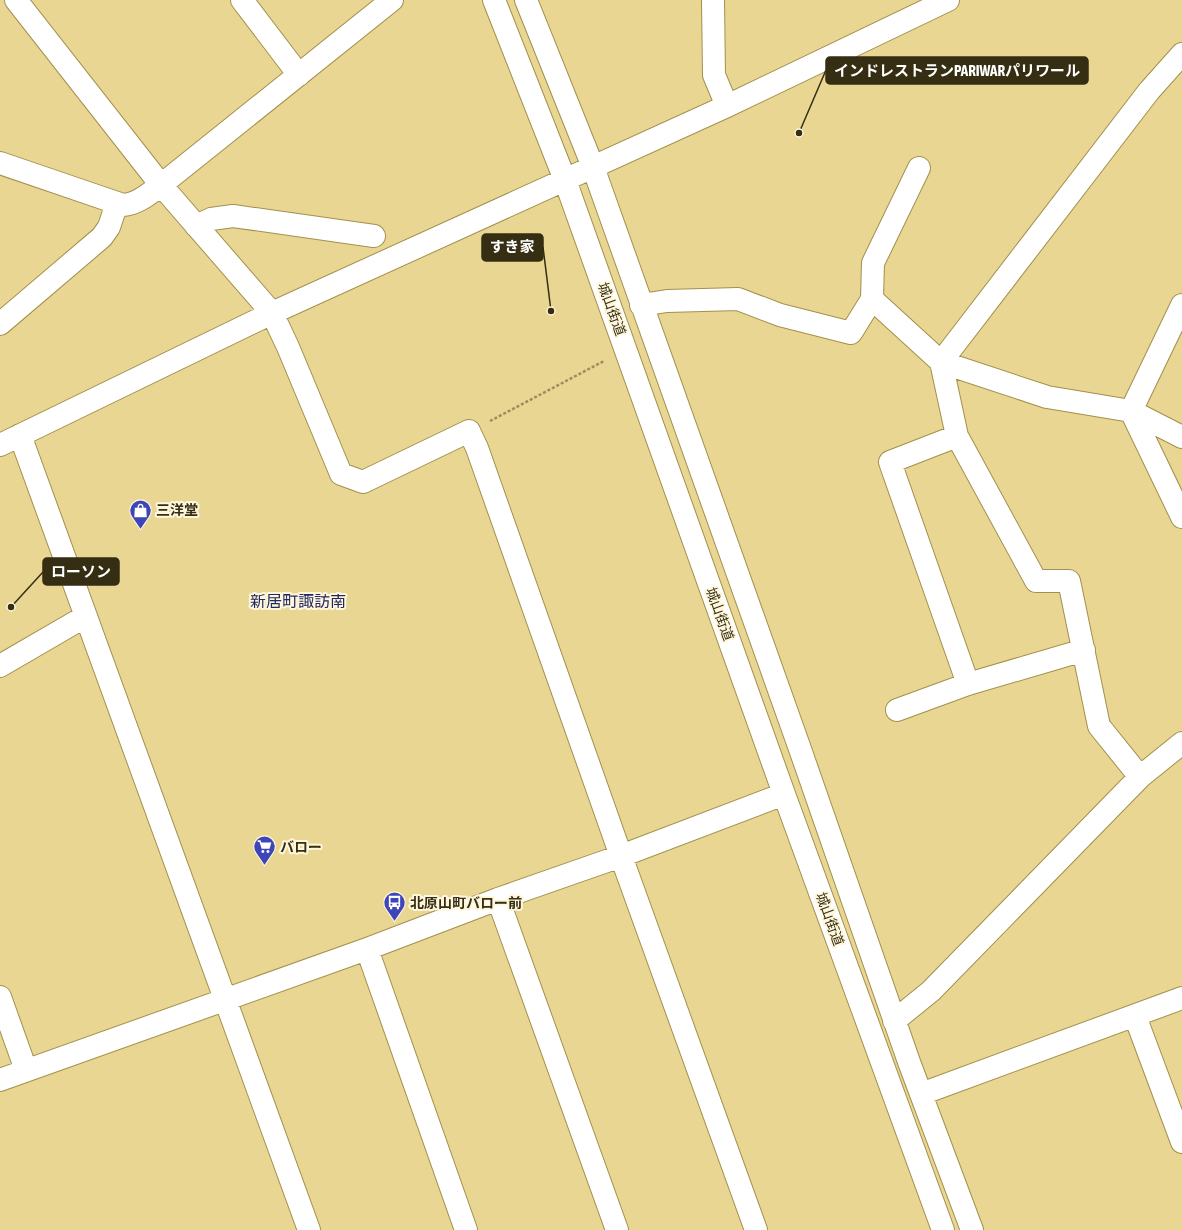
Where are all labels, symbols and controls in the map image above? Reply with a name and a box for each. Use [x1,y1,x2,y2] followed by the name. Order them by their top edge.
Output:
[826,57,1088,84] callout: インドレストランPARIWARパリワール
[834,62,1080,79] text: インドレストランPARIWARパリワール
[482,234,543,261] callout: すき家
[489,238,535,255] text: すき家
[595,280,629,338] street label: 城山街道
[128,497,154,530] shop icon: 三洋堂
[156,502,198,518] place label: 三洋堂
[43,558,119,585] callout: ローソン
[51,563,111,580] text: ローソン
[703,585,737,643] street label: 城山街道
[250,592,346,610] district label: 新居町諏訪南
[251,834,277,867] supermarket icon: バロー
[280,839,322,855] place label: バロー
[381,890,407,923] bus stop icon: 北原山町バロー前
[813,890,847,948] street label: 城山街道
[410,895,522,911] place label: 北原山町バロー前

